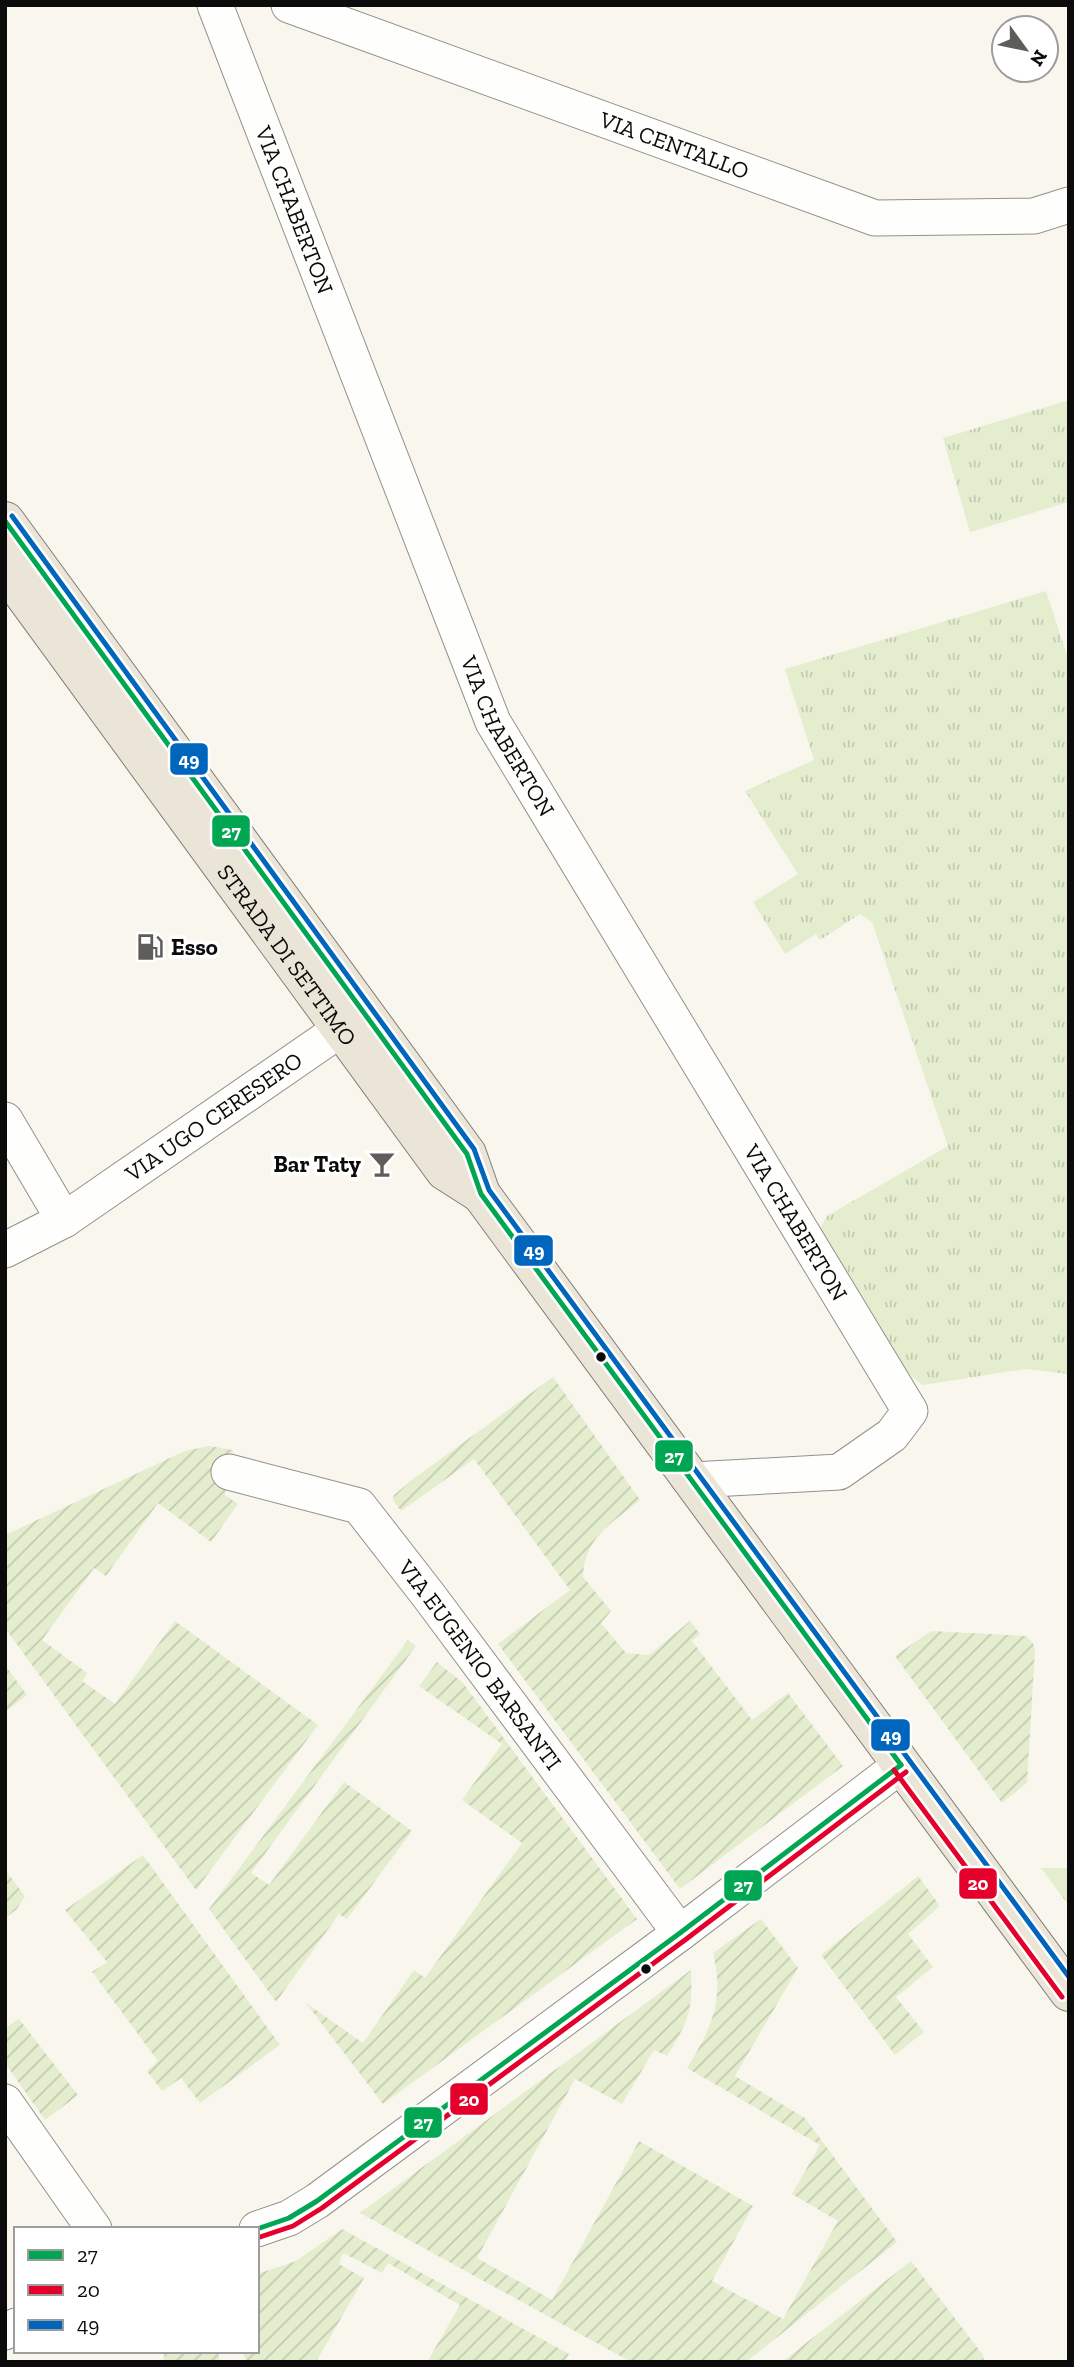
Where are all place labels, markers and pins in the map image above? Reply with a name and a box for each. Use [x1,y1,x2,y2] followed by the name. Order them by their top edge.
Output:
[135,932,165,962] fuel station icon: Esso
[171,933,218,961] place label: Esso
[367,1149,397,1179] bar icon: Bar Taty
[273,1150,362,1178] place label: Bar Taty
[594,1350,608,1364] unlabelled marker
[639,1962,653,1976] unlabelled marker

